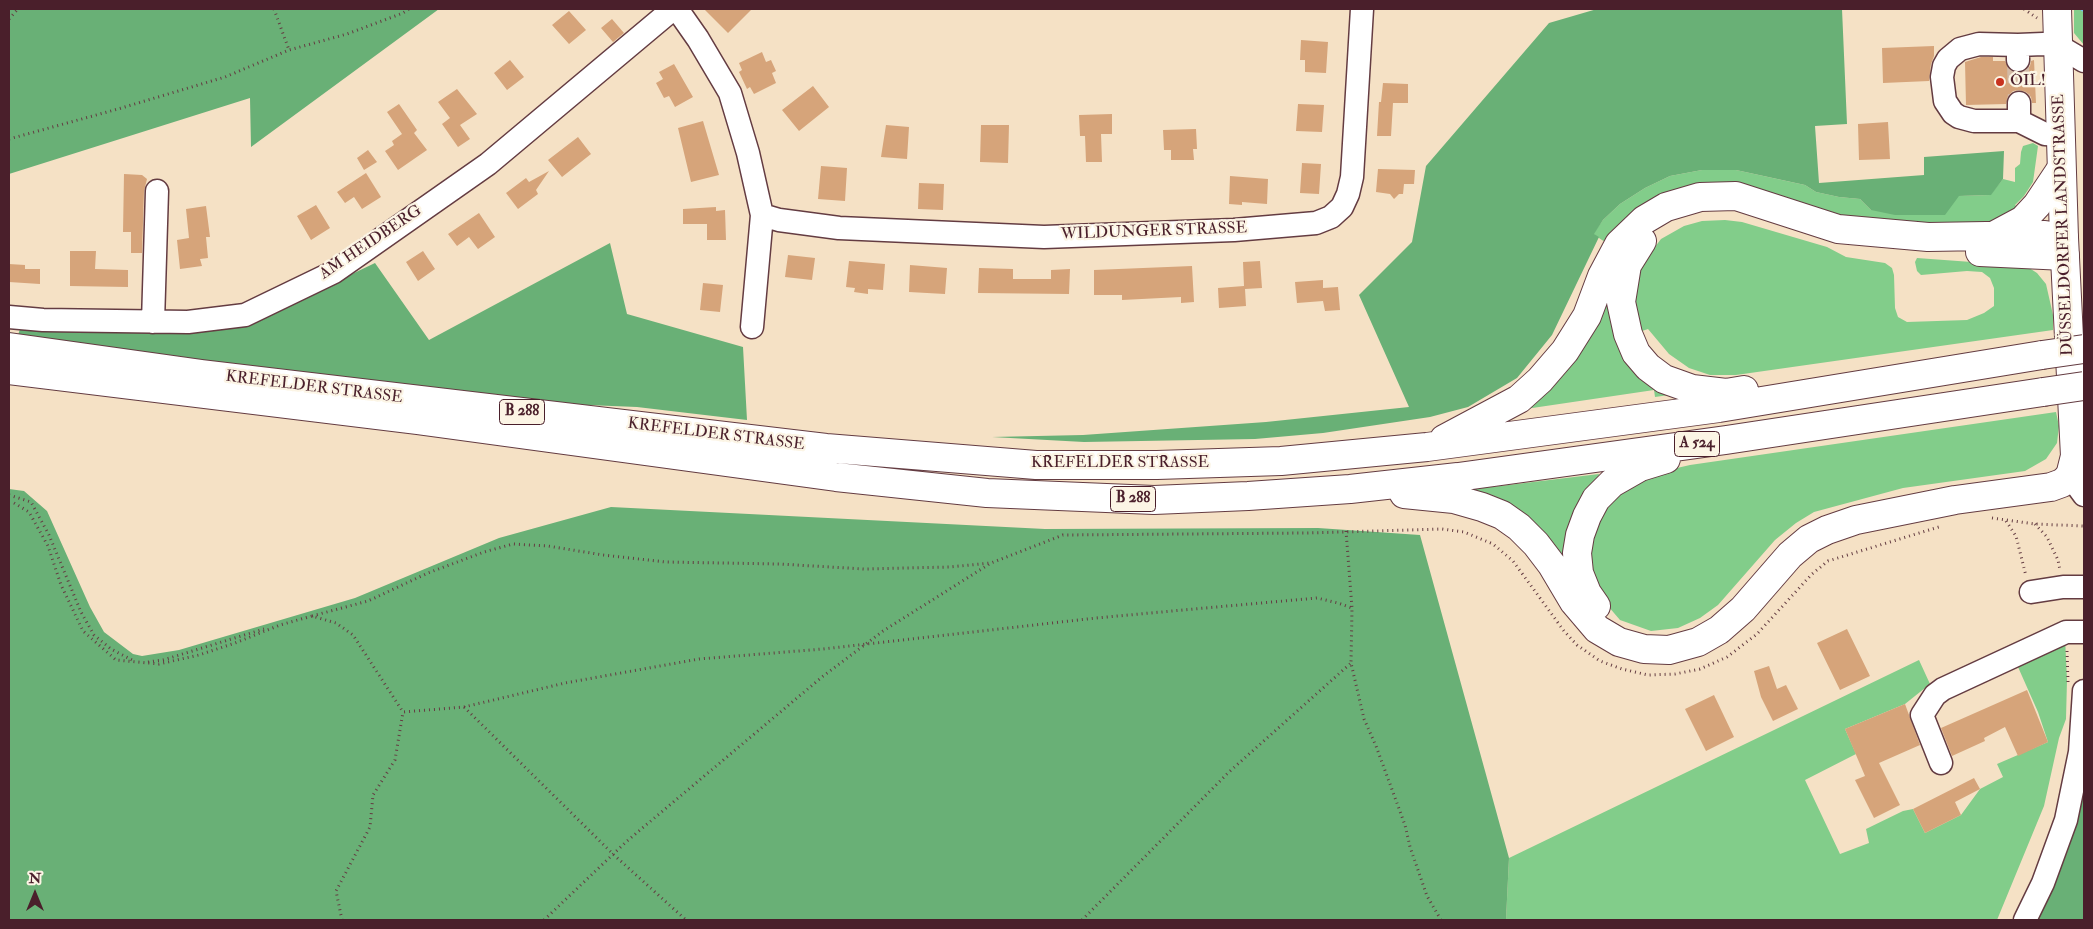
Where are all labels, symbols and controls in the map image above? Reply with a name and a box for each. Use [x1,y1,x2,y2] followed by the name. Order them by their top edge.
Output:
[2010,72,2045,92] place label: OIL!
[1994,76,2006,88] marker: OIL!
[2050,94,2078,356] street label: DÜSSELDORFER LANDSTRASSE
[316,202,426,284] street label: AM HEIDBERG
[1061,219,1247,245] street label: WILDUNGER STRASSE
[224,368,404,408] street label: KREFELDER STRASSE
[500,400,544,424] road number: B 288
[626,415,806,455] street label: KREFELDER STRASSE
[1674,432,1720,456] road number: A 524
[1031,454,1209,474] street label: KREFELDER STRASSE
[1110,486,1156,512] road number: B 288
[10,869,60,919] north arrow
[29,870,41,887] text: N

